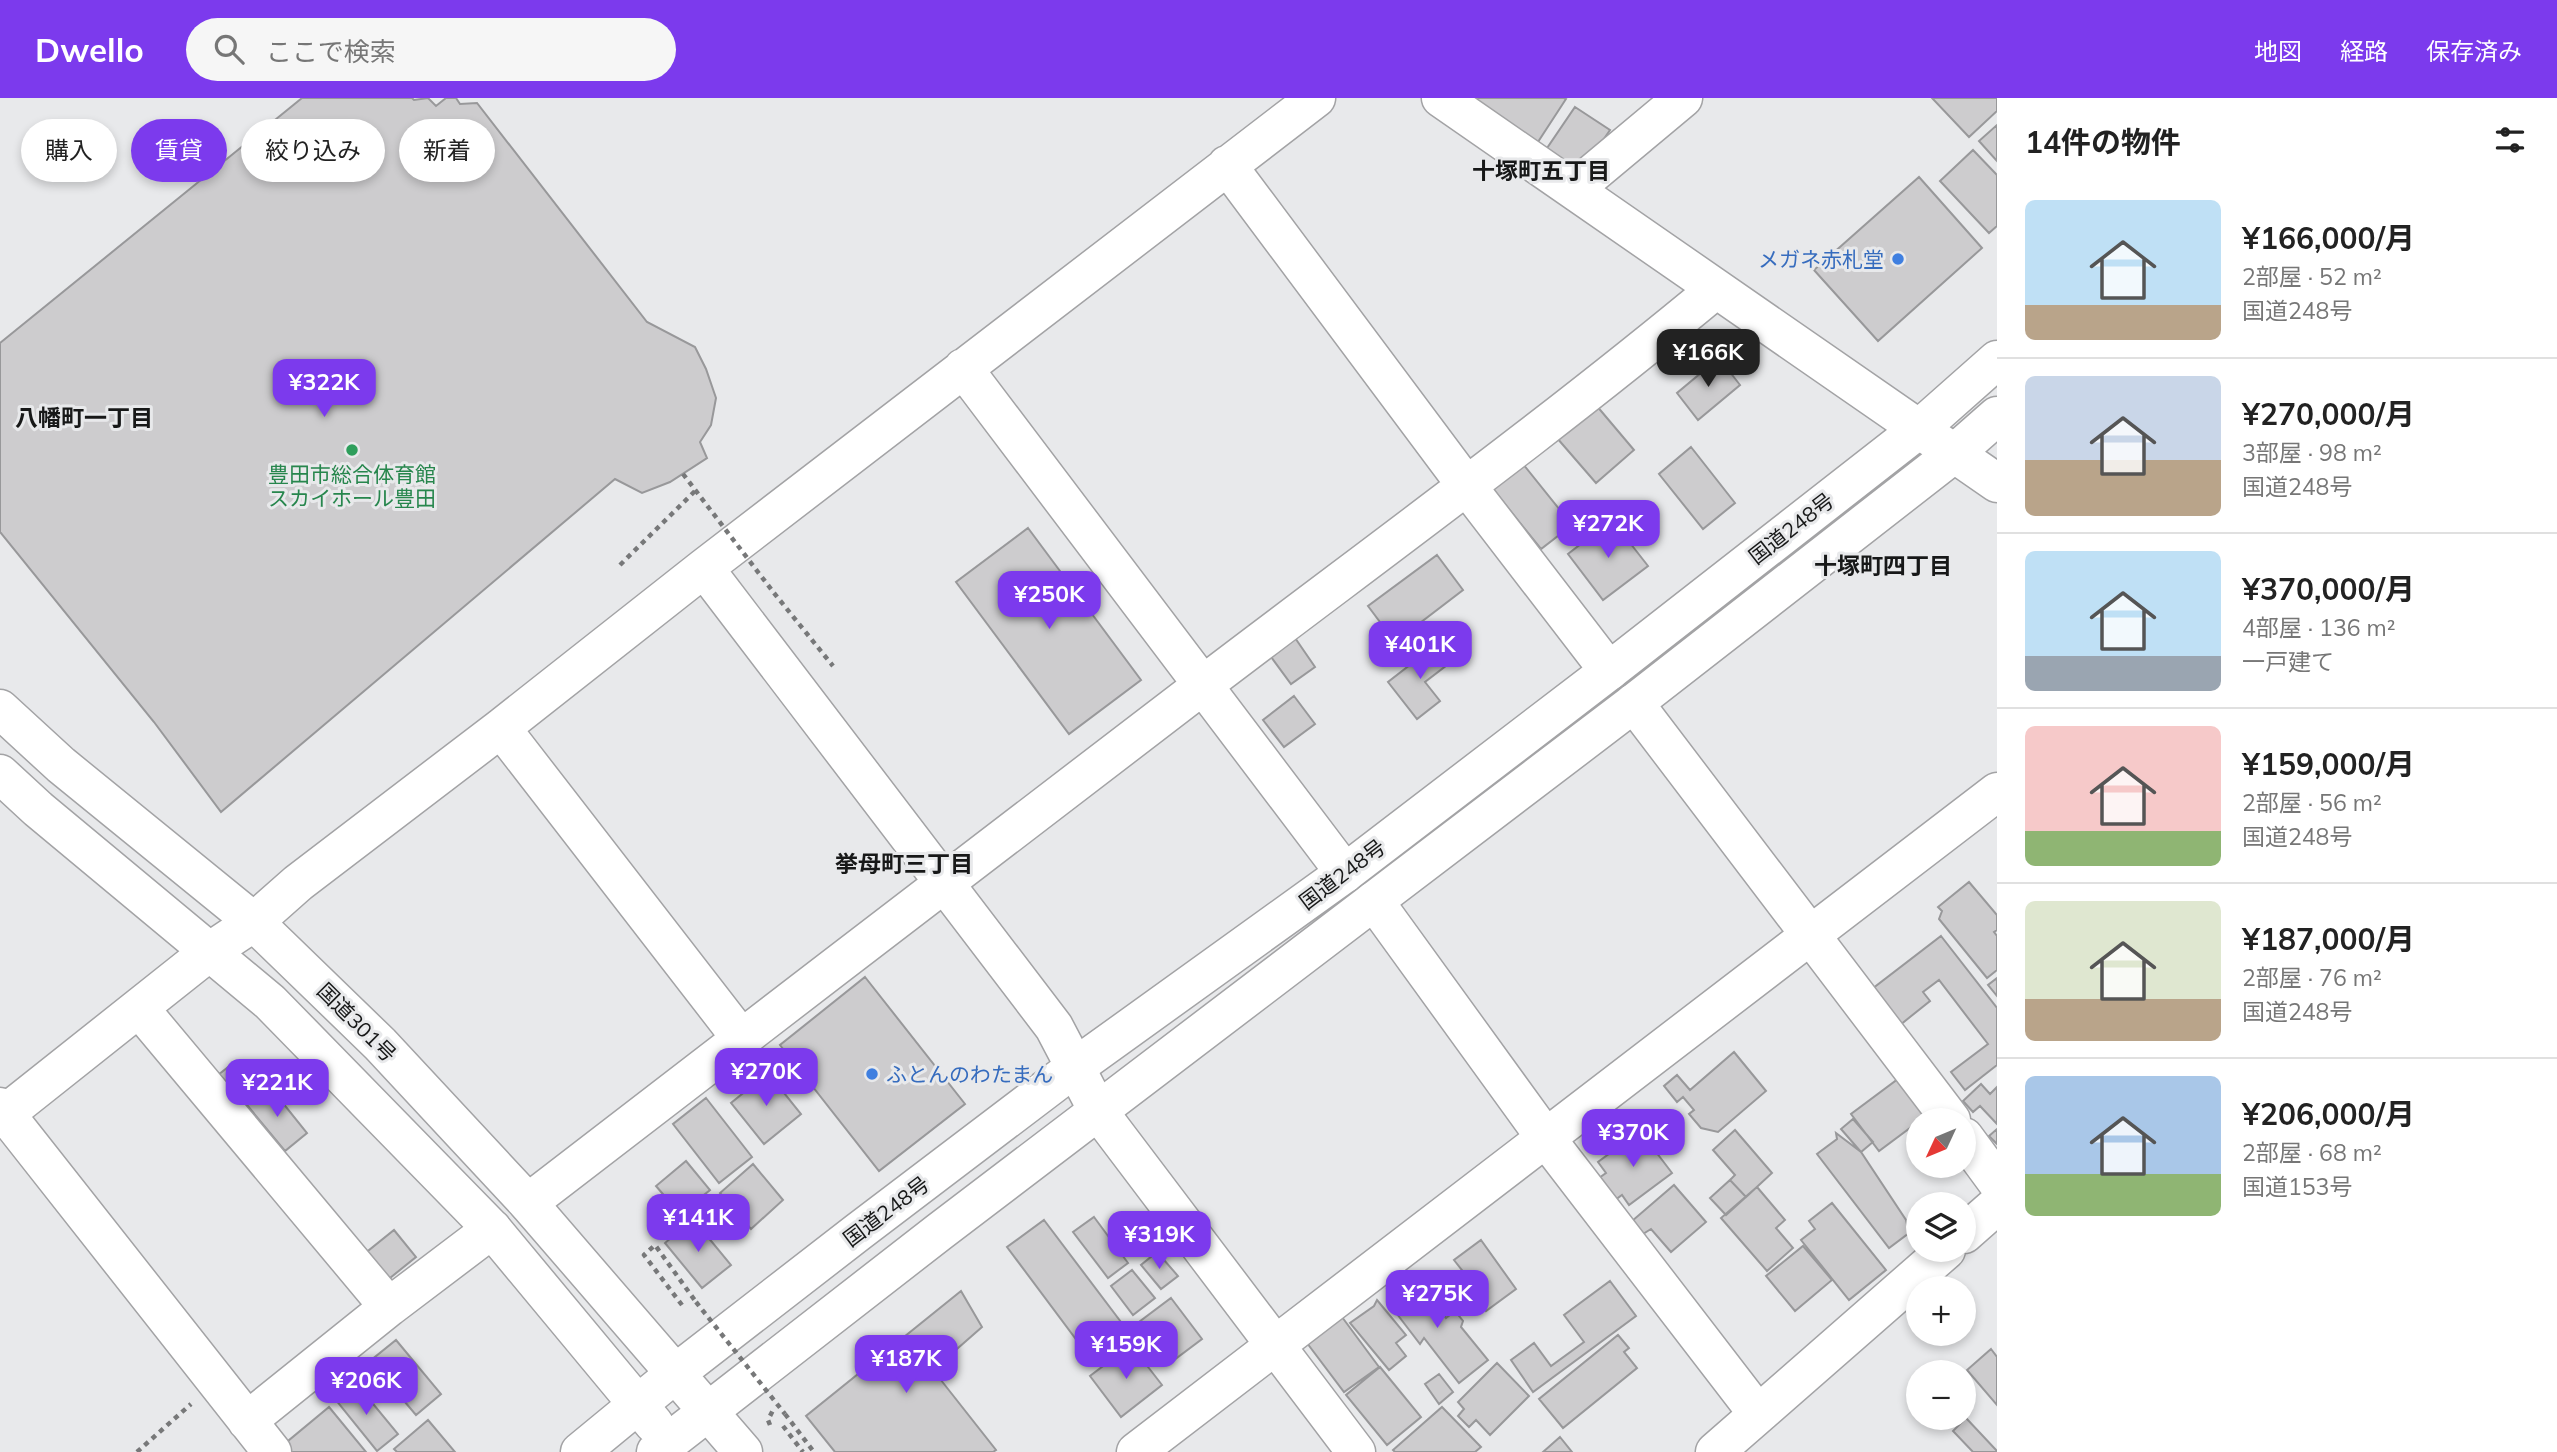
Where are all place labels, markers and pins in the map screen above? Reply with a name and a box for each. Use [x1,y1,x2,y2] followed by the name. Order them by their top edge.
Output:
[1758,246,1884,272] place label: メガネ赤札堂
[1890,251,1906,267] marker: メガネ赤札堂
[1659,330,1757,389] pin: ¥166K
[275,360,373,419] pin: ¥322K
[344,442,360,458] marker: 豊田市総合体育館 スカイホール豊田
[268,461,436,511] place label: 豊田市総合体育館 スカイホール豊田
[1559,500,1657,560] pin: ¥272K
[1000,572,1098,631] pin: ¥250K
[1371,622,1469,681] pin: ¥401K
[717,1048,815,1108] pin: ¥270K
[228,1060,326,1119] pin: ¥221K
[886,1061,1053,1087] place label: ふとんのわたまん
[864,1066,880,1082] marker: ふとんのわたまん
[1584,1110,1682,1169] pin: ¥370K
[649,1194,747,1254] pin: ¥141K
[1110,1212,1208,1271] pin: ¥319K
[1388,1270,1486,1330] pin: ¥275K
[1077,1322,1175,1381] pin: ¥159K
[857,1336,955,1395] pin: ¥187K
[317,1358,415,1417] pin: ¥206K

